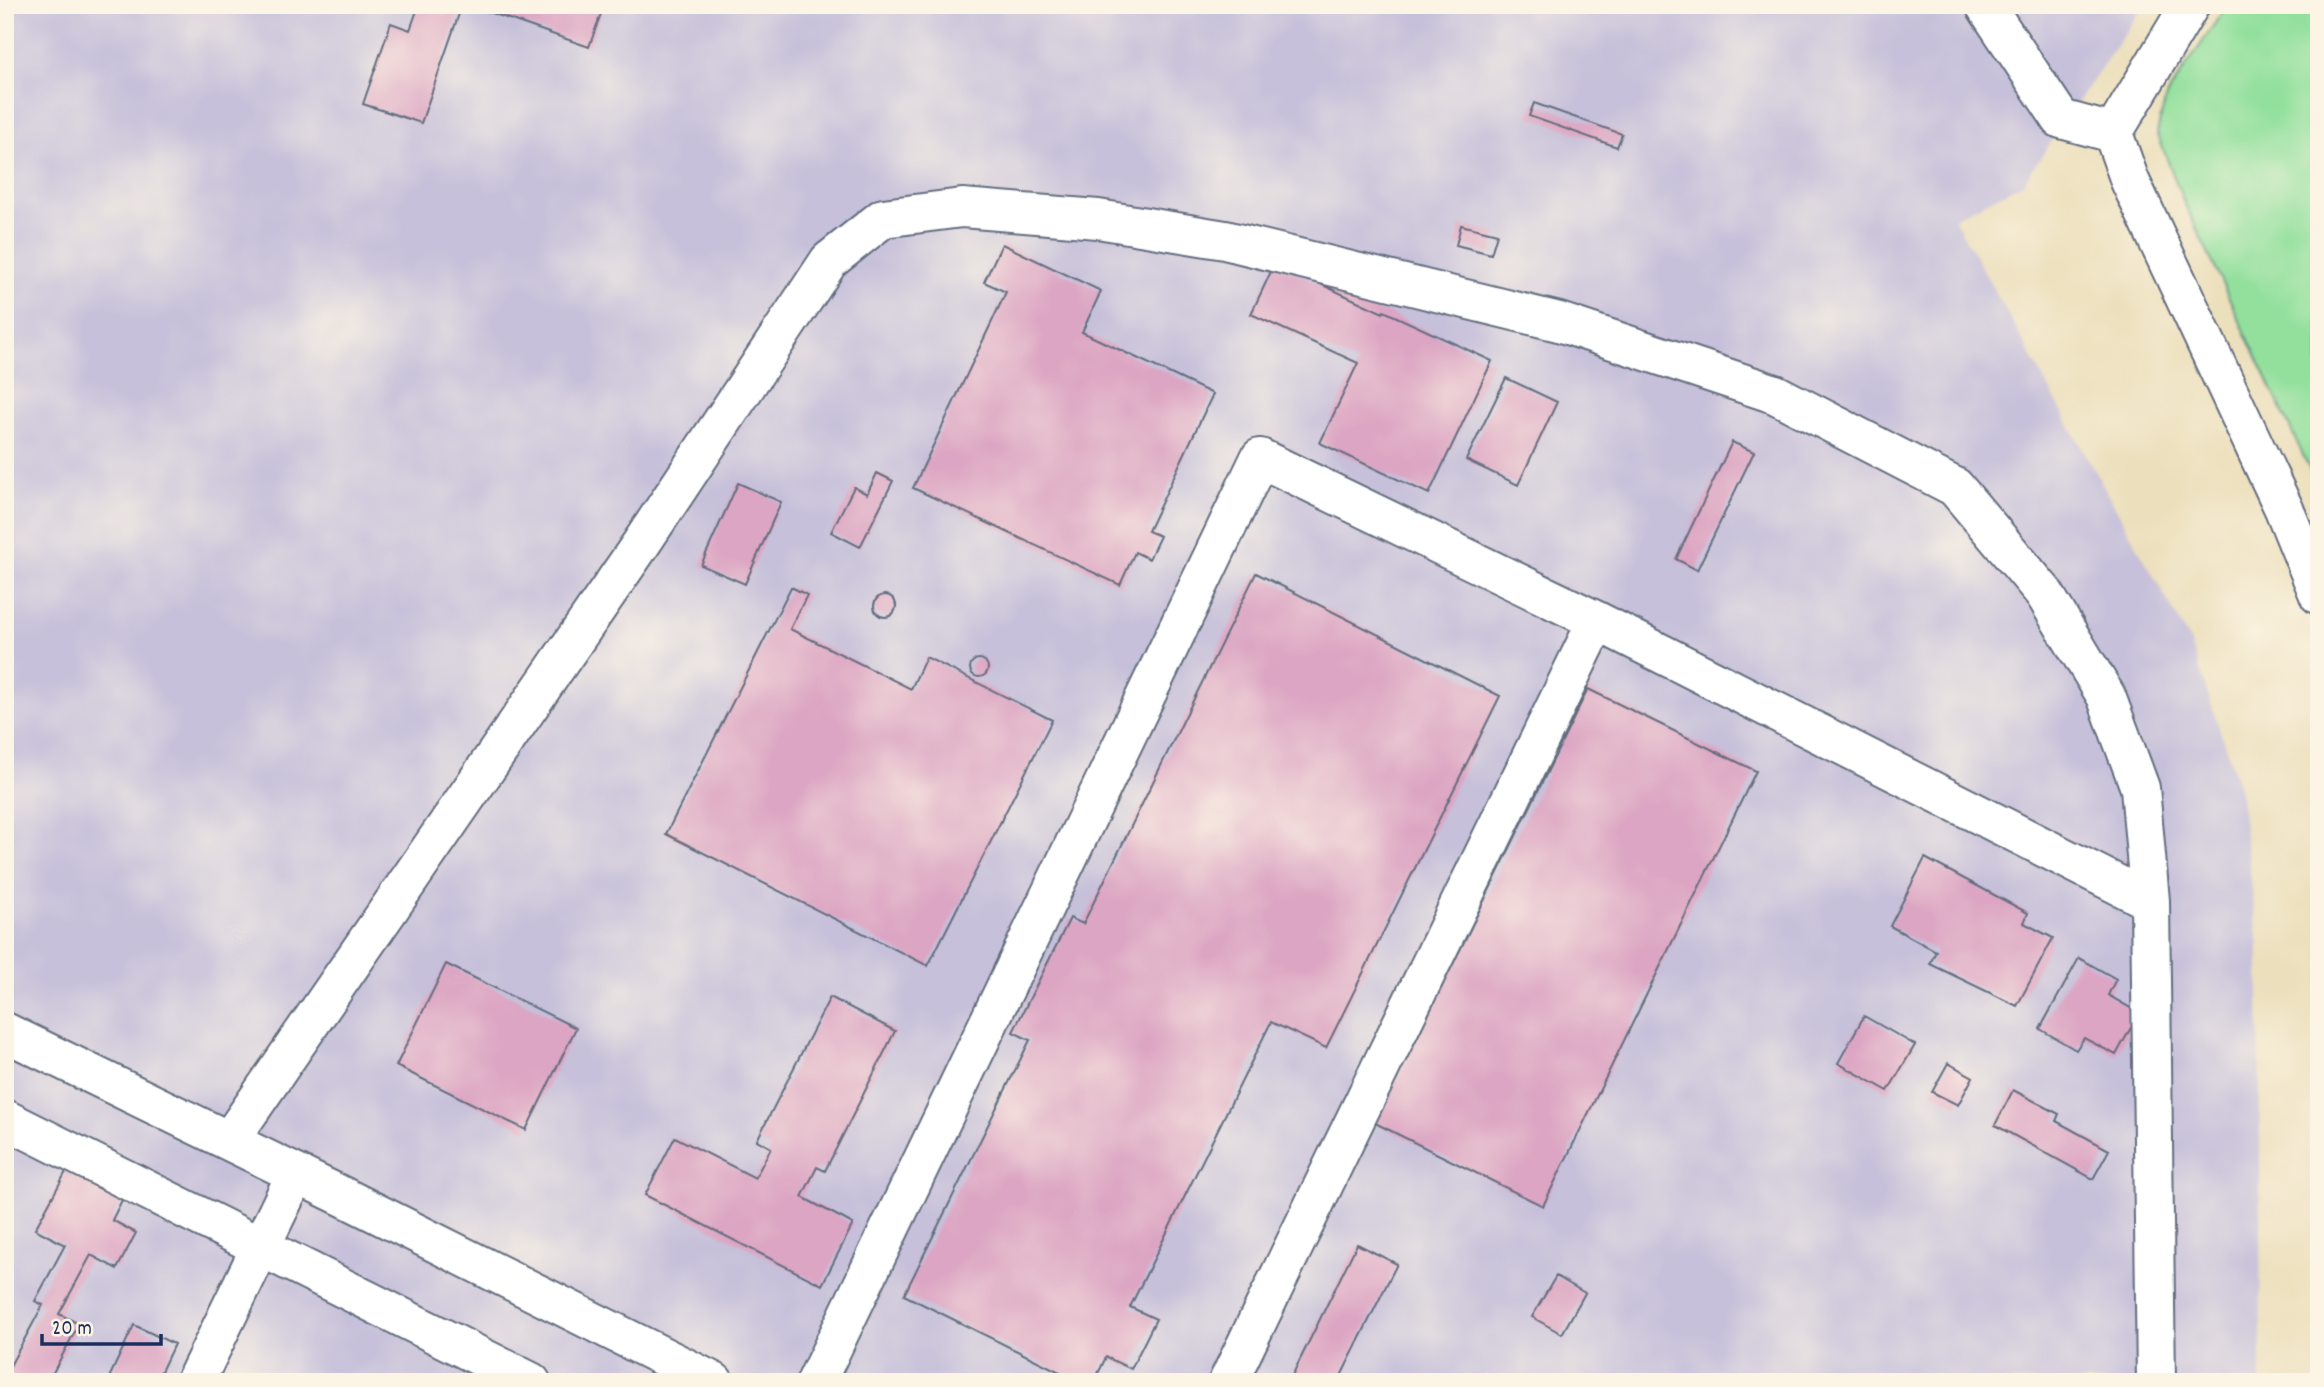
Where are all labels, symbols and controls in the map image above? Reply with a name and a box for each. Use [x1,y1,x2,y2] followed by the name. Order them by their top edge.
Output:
[42,1303,161,1347] scale bar
[52,1315,92,1345] text: 20 m

